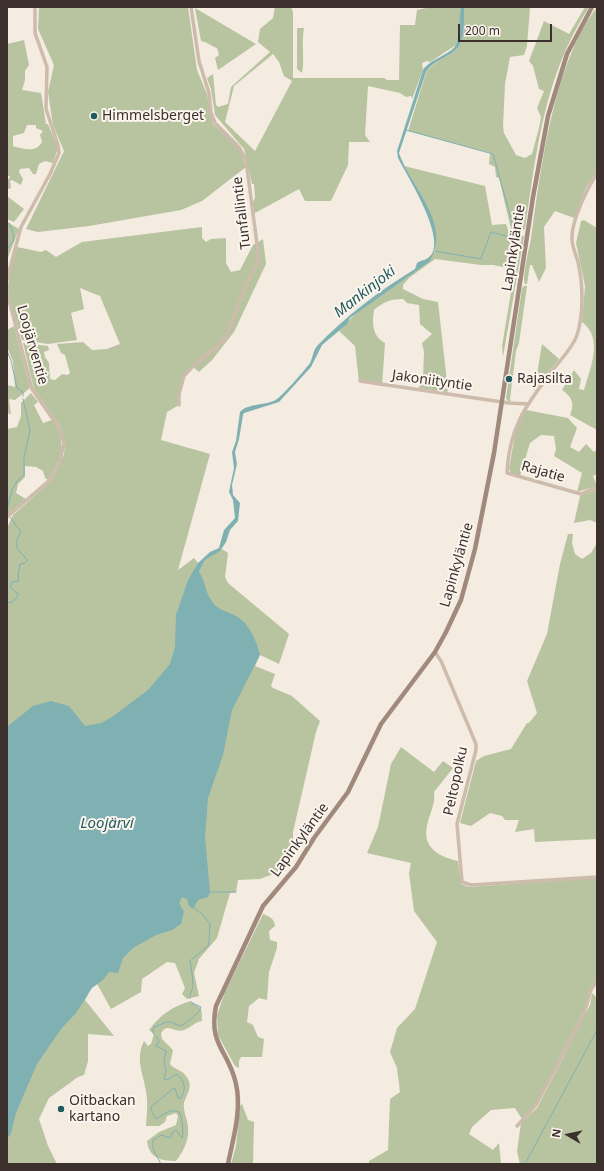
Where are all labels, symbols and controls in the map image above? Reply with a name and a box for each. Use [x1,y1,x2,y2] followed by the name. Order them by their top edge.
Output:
[460,16,554,42] scale bar
[465,22,500,39] text: 200 m
[102,108,204,124] place label: Himmelsberget
[89,111,99,121] marker: Himmelsberget
[229,176,255,250] street label: Tunfallintie
[499,204,529,292] street label: Lapinkyläntie
[331,262,399,322] water label: Mankinjoki
[13,303,51,387] street label: Loojärventie
[391,367,473,395] street label: Jakoniityntie
[517,371,572,387] place label: Rajasilta
[504,374,514,384] marker: Rajasilta
[519,458,567,486] street label: Rajatie
[437,521,477,609] street label: Lapinkyläntie
[440,745,472,817] street label: Peltopolku
[268,800,332,880] street label: Lapinkyläntie
[80,815,134,833] water label: Loojärvi
[69,1093,136,1126] place label: Oitbackan kartano
[56,1104,66,1114] marker: Oitbackan kartano
[548,1115,588,1155] north arrow
[548,1127,564,1139] text: N

